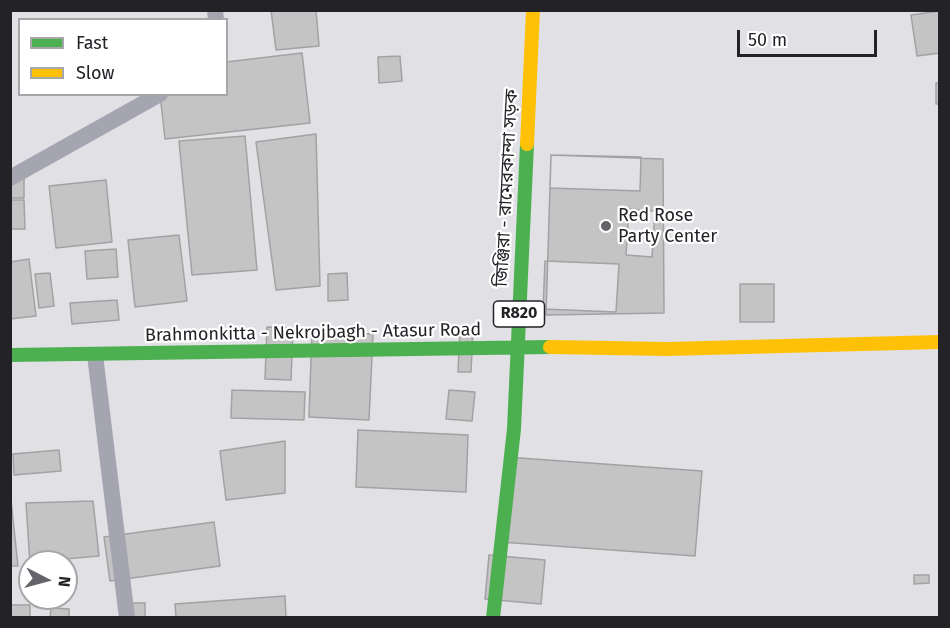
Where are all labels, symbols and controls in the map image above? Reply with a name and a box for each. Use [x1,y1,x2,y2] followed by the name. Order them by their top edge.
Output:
[18,18,228,96] legend
[740,18,880,56] scale bar
[748,29,787,51] text: 50 m
[76,32,108,54] text: Fast
[76,62,114,84] text: Slow
[491,89,523,287] street label: জিঞ্জিরা - রামেরকান্দা সড়ক
[618,205,717,248] place label: Red Rose Party Center
[599,219,613,233] marker: Red Rose Party Center
[494,301,544,327] road number: R820
[145,319,481,347] street label: Brahmonkitta - Nekrojbagh - Atasur Road
[18,550,78,610] north arrow
[54,575,74,588] text: N

